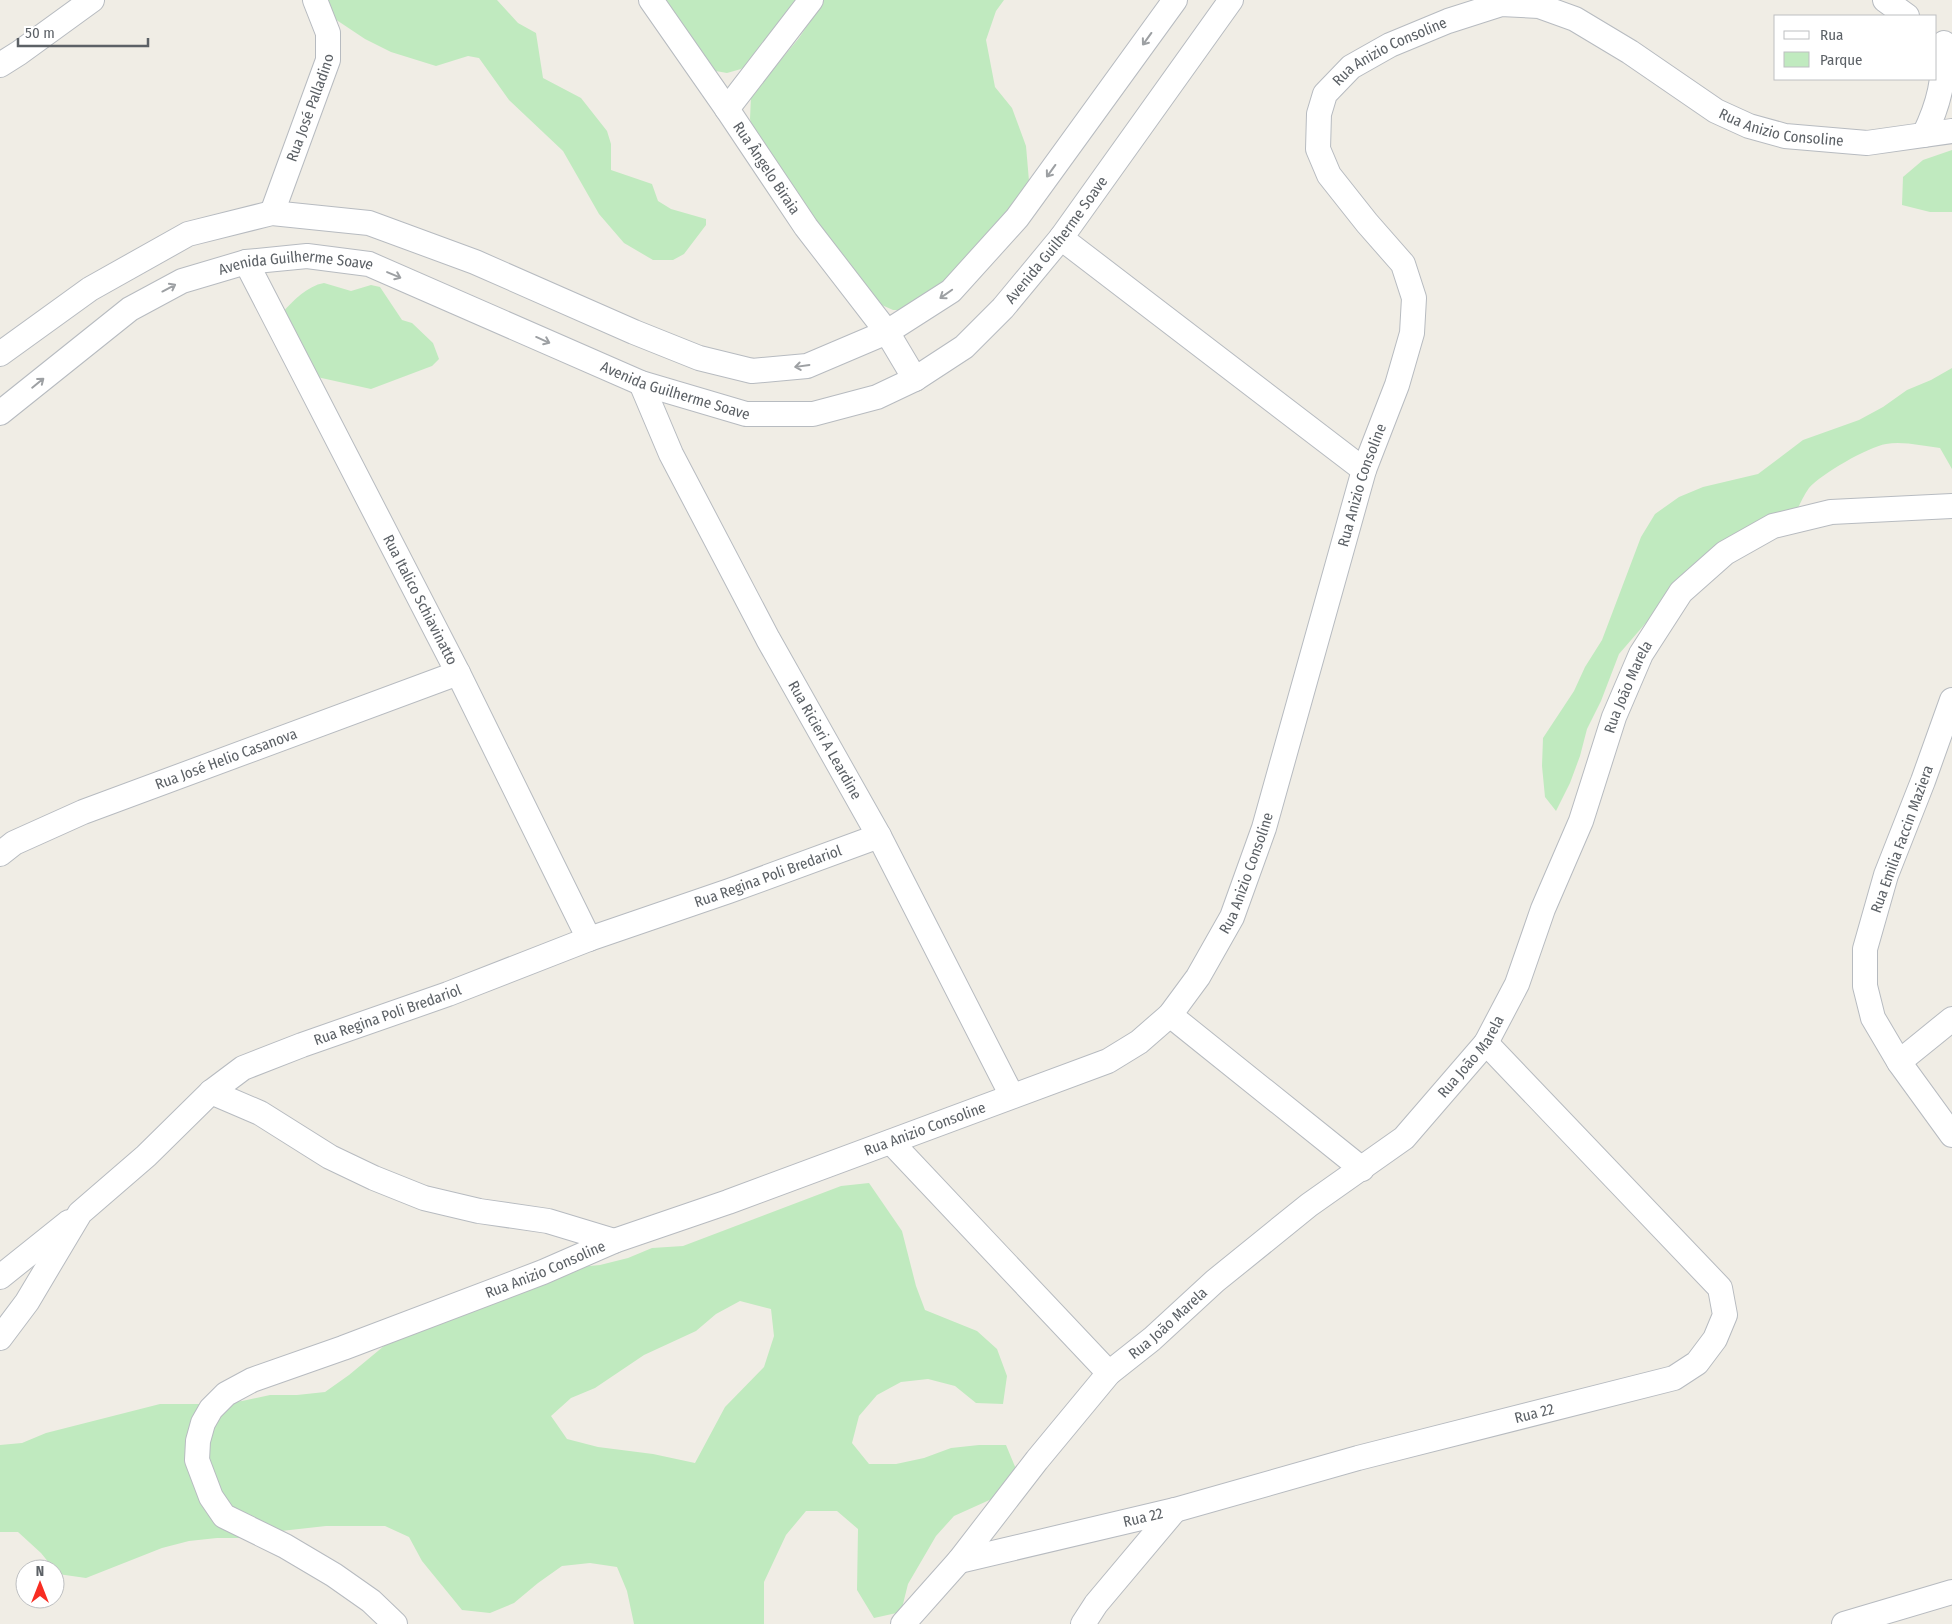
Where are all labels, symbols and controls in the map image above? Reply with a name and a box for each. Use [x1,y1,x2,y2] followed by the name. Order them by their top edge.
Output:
[1329,13,1450,90] street label: Rua Anizio Consoline
[18,15,148,47] scale bar
[1774,15,1937,80] legend
[25,24,55,42] text: 50 m
[1820,26,1843,44] text: Rua
[1141,32,1152,45] one-way arrow
[1820,51,1863,69] text: Parque
[283,54,337,164] street label: Rua José Palladino
[1716,105,1844,150] street label: Rua Anizio Consoline
[729,118,804,218] street label: Rua Ângelo Biraia
[1046,164,1056,178] one-way arrow
[1001,173,1111,307] street label: Avenida Guilherme Soave
[216,247,376,279] street label: Avenida Guilherme Soave
[386,271,401,281] one-way arrow
[162,283,177,293] one-way arrow
[939,289,953,299] one-way arrow
[535,336,550,346] one-way arrow
[598,357,752,424] street label: Avenida Guilherme Soave
[794,361,810,371] one-way arrow
[32,378,45,389] one-way arrow
[1334,421,1390,549] street label: Rua Anizio Consoline
[379,532,461,668] street label: Rua Italico Schiavinatto
[1600,637,1656,735] street label: Rua João Marela
[784,678,866,803] street label: Rua Ricieri A Leardine
[153,724,299,793] street label: Rua José Helio Casanova
[1867,763,1937,915] street label: Rua Emilia Faccin Maziera
[1215,811,1277,937] street label: Rua Anizio Consoline
[692,841,844,911] street label: Rua Regina Poli Bredariol
[311,981,464,1049] street label: Rua Regina Poli Bredariol
[1434,1013,1508,1101] street label: Rua João Marela
[862,1098,988,1160] street label: Rua Anizio Consoline
[483,1237,608,1302] street label: Rua Anizio Consoline
[1125,1284,1211,1363] street label: Rua João Marela
[1513,1400,1556,1427] street label: Rua 22
[1121,1504,1165,1531] street label: Rua 22
[15,1559,65,1609] north arrow
[36,1563,44,1580] text: N

